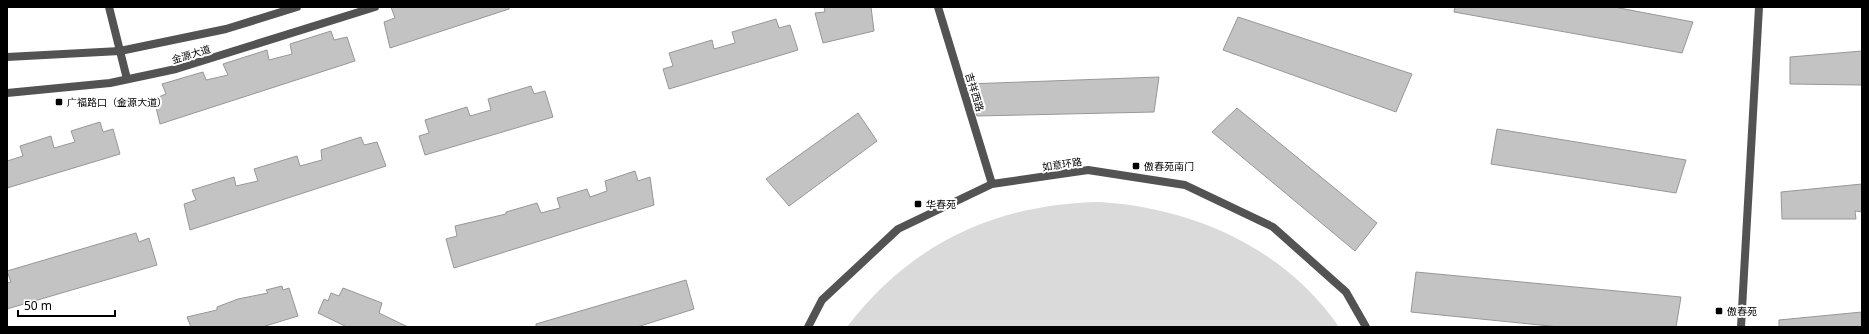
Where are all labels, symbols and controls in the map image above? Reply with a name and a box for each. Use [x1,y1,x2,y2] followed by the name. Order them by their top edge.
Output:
[170,41,212,67] street label: 金源大道
[962,71,988,113] street label: 吉祥西路
[67,95,167,109] place label: 广福路口（金源大道）
[54,97,64,107] marker: 广福路口（金源大道）
[1041,154,1083,174] street label: 如意环路
[1144,159,1194,173] place label: 傲春苑南门
[1131,161,1141,171] marker: 傲春苑南门
[926,197,956,211] place label: 华春苑
[913,199,923,209] marker: 华春苑
[18,292,115,318] scale bar
[24,297,52,314] text: 50 m
[1727,304,1757,318] place label: 傲春苑
[1714,306,1724,316] marker: 傲春苑

